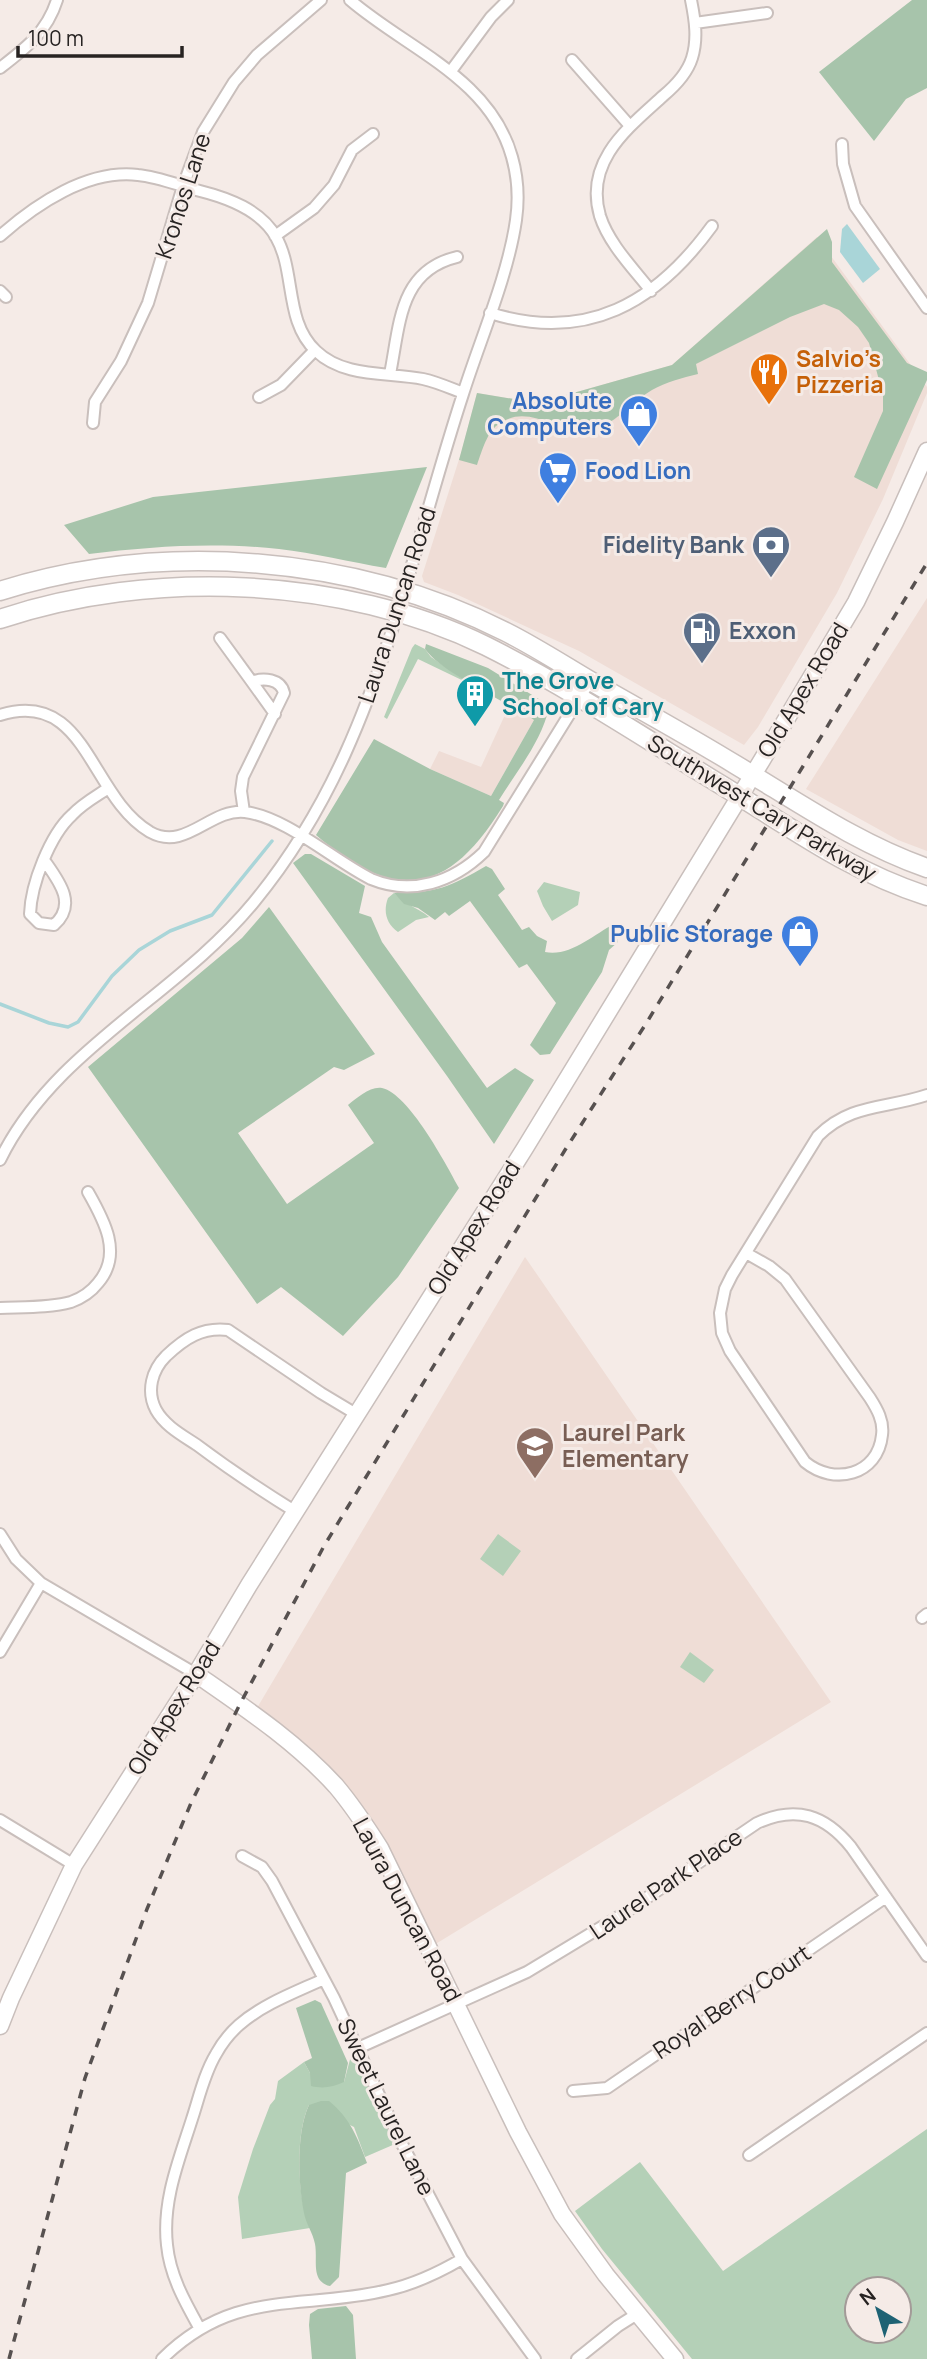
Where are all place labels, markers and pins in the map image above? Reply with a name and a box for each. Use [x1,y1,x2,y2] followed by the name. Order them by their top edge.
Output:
[796,342,883,400] place label: Salvio’s Pizzeria
[748,351,790,406] restaurant icon: Salvio’s Pizzeria
[487,384,612,442] place label: Absolute Computers
[618,393,660,448] shop icon: Absolute Computers
[537,450,579,505] supermarket icon: Food Lion
[585,454,691,486] place label: Food Lion
[750,524,792,579] bank icon: Fidelity Bank
[603,528,745,560] place label: Fidelity Bank
[681,610,723,665] fuel station icon: Exxon
[729,614,796,646] place label: Exxon
[502,664,664,722] place label: The Grove School of Cary
[454,673,496,728] building icon: The Grove School of Cary
[779,913,821,968] shop icon: Public Storage
[610,917,773,949] place label: Public Storage
[562,1416,689,1474] place label: Laurel Park Elementary
[514,1425,556,1480] school or university icon: Laurel Park Elementary

